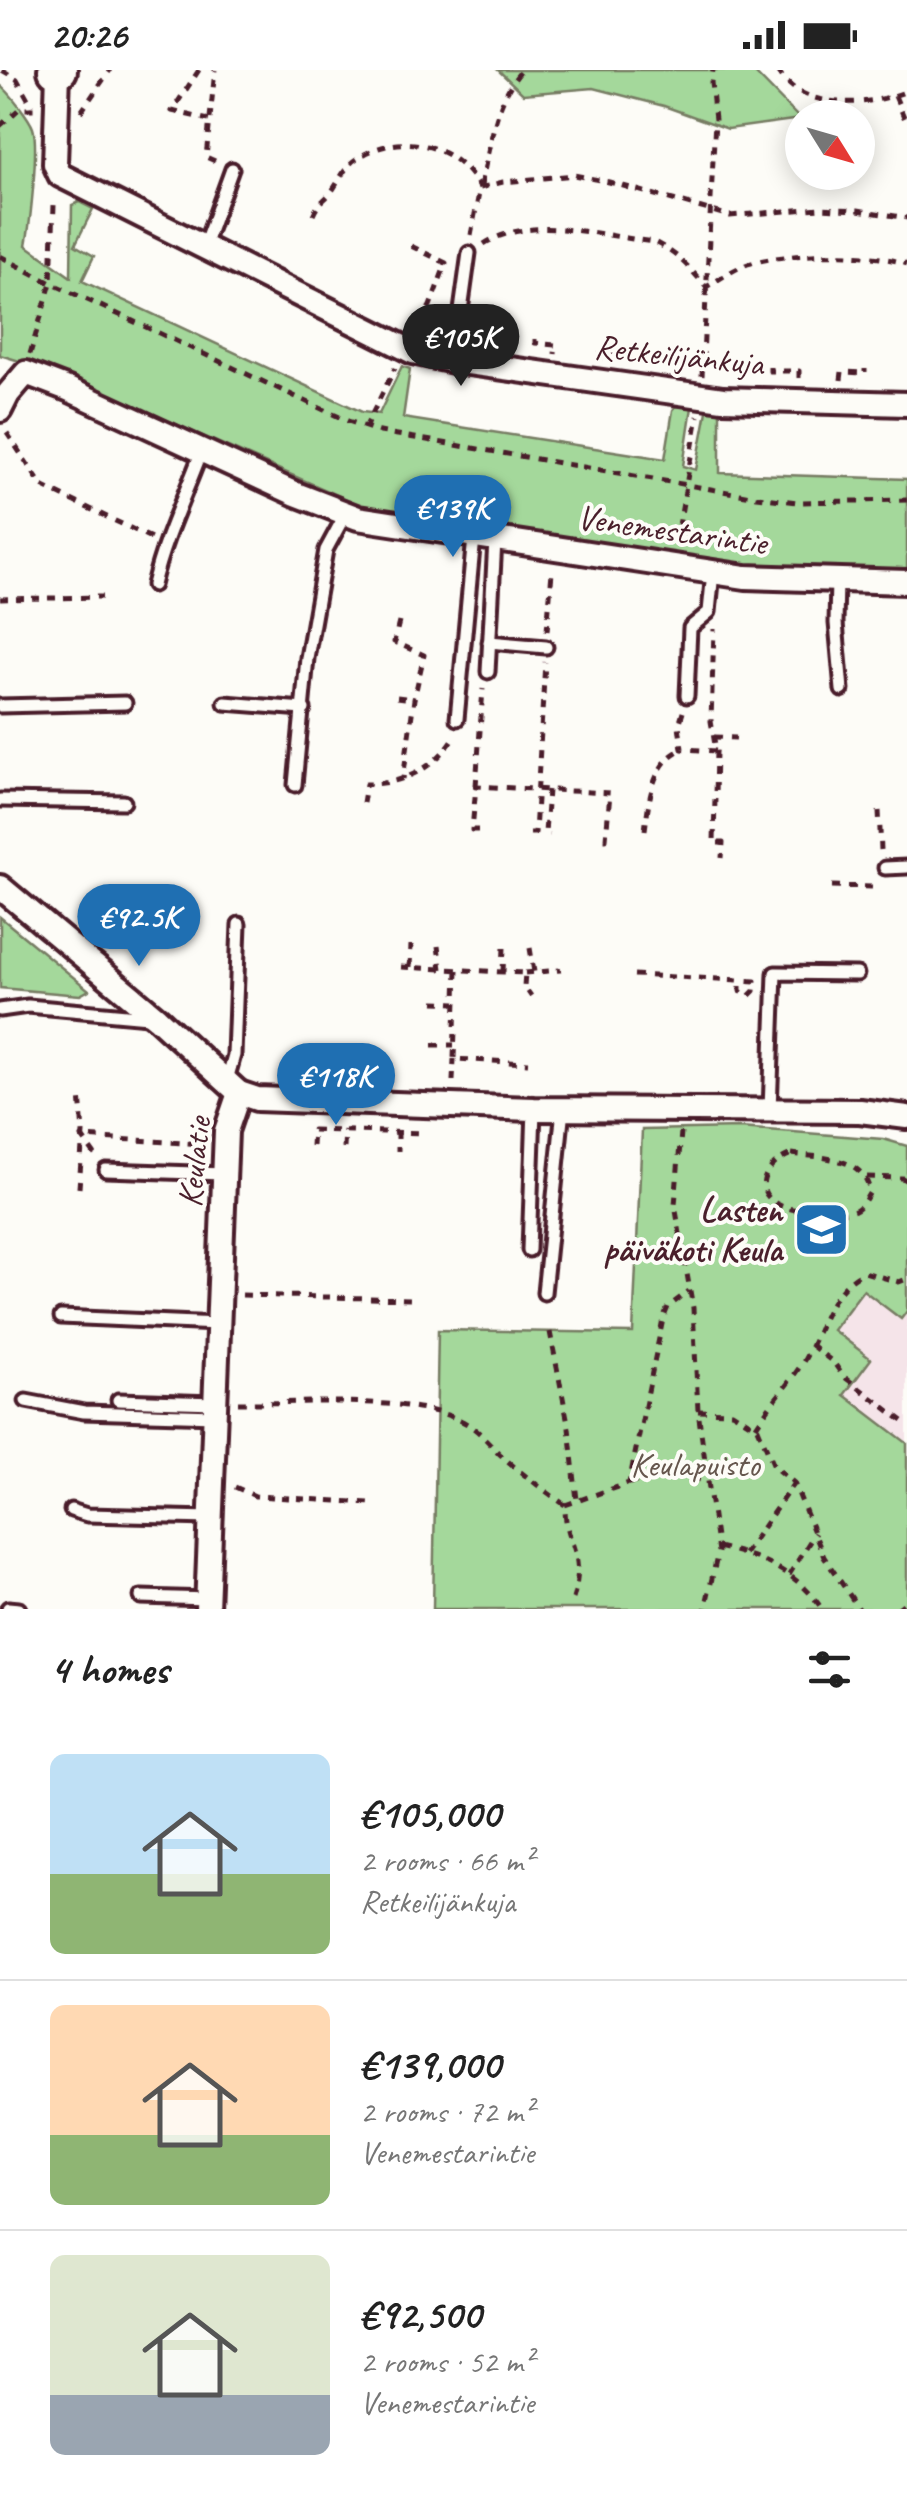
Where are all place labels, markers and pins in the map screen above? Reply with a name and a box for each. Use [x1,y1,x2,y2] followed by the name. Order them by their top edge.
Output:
[391,304,531,389] pin: €105K
[383,475,523,560] pin: €139K
[58,884,220,969] pin: €92.5K
[266,1043,406,1128] pin: €118K
[604,1187,785,1272] place label: Lasten päiväkoti Keula
[791,1199,851,1259] school or university icon: Lasten päiväkoti Keula

